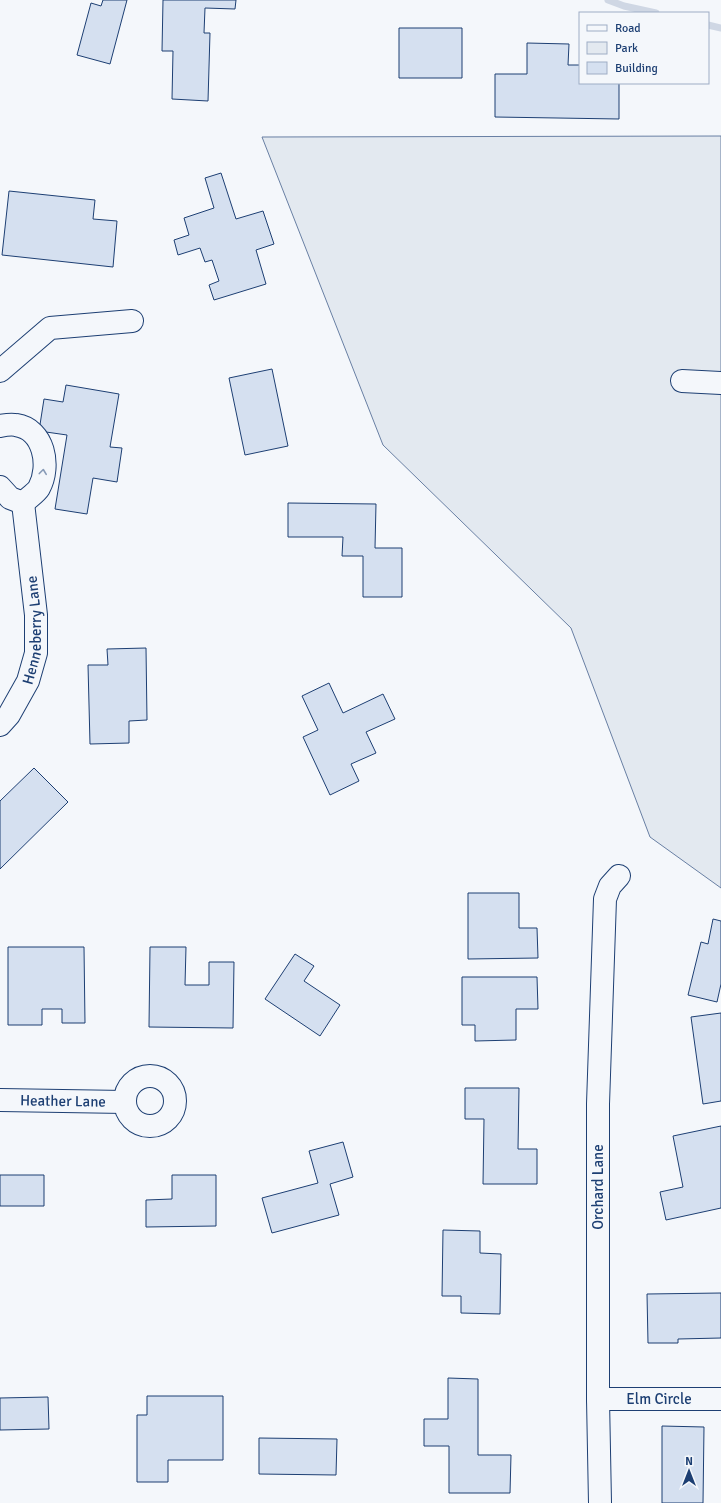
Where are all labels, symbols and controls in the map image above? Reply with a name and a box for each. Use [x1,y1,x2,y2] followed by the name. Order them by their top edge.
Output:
[579,12,709,84] legend
[615,21,641,36] text: Road
[615,41,638,56] text: Park
[615,61,658,76] text: Building
[38,468,47,475] one-way arrow
[18,575,45,687] street label: Henneberry Lane
[20,1091,106,1111] street label: Heather Lane
[589,1144,607,1230] street label: Orchard Lane
[626,1390,692,1408] street label: Elm Circle
[669,1451,709,1491] north arrow
[685,1455,693,1468] text: N

